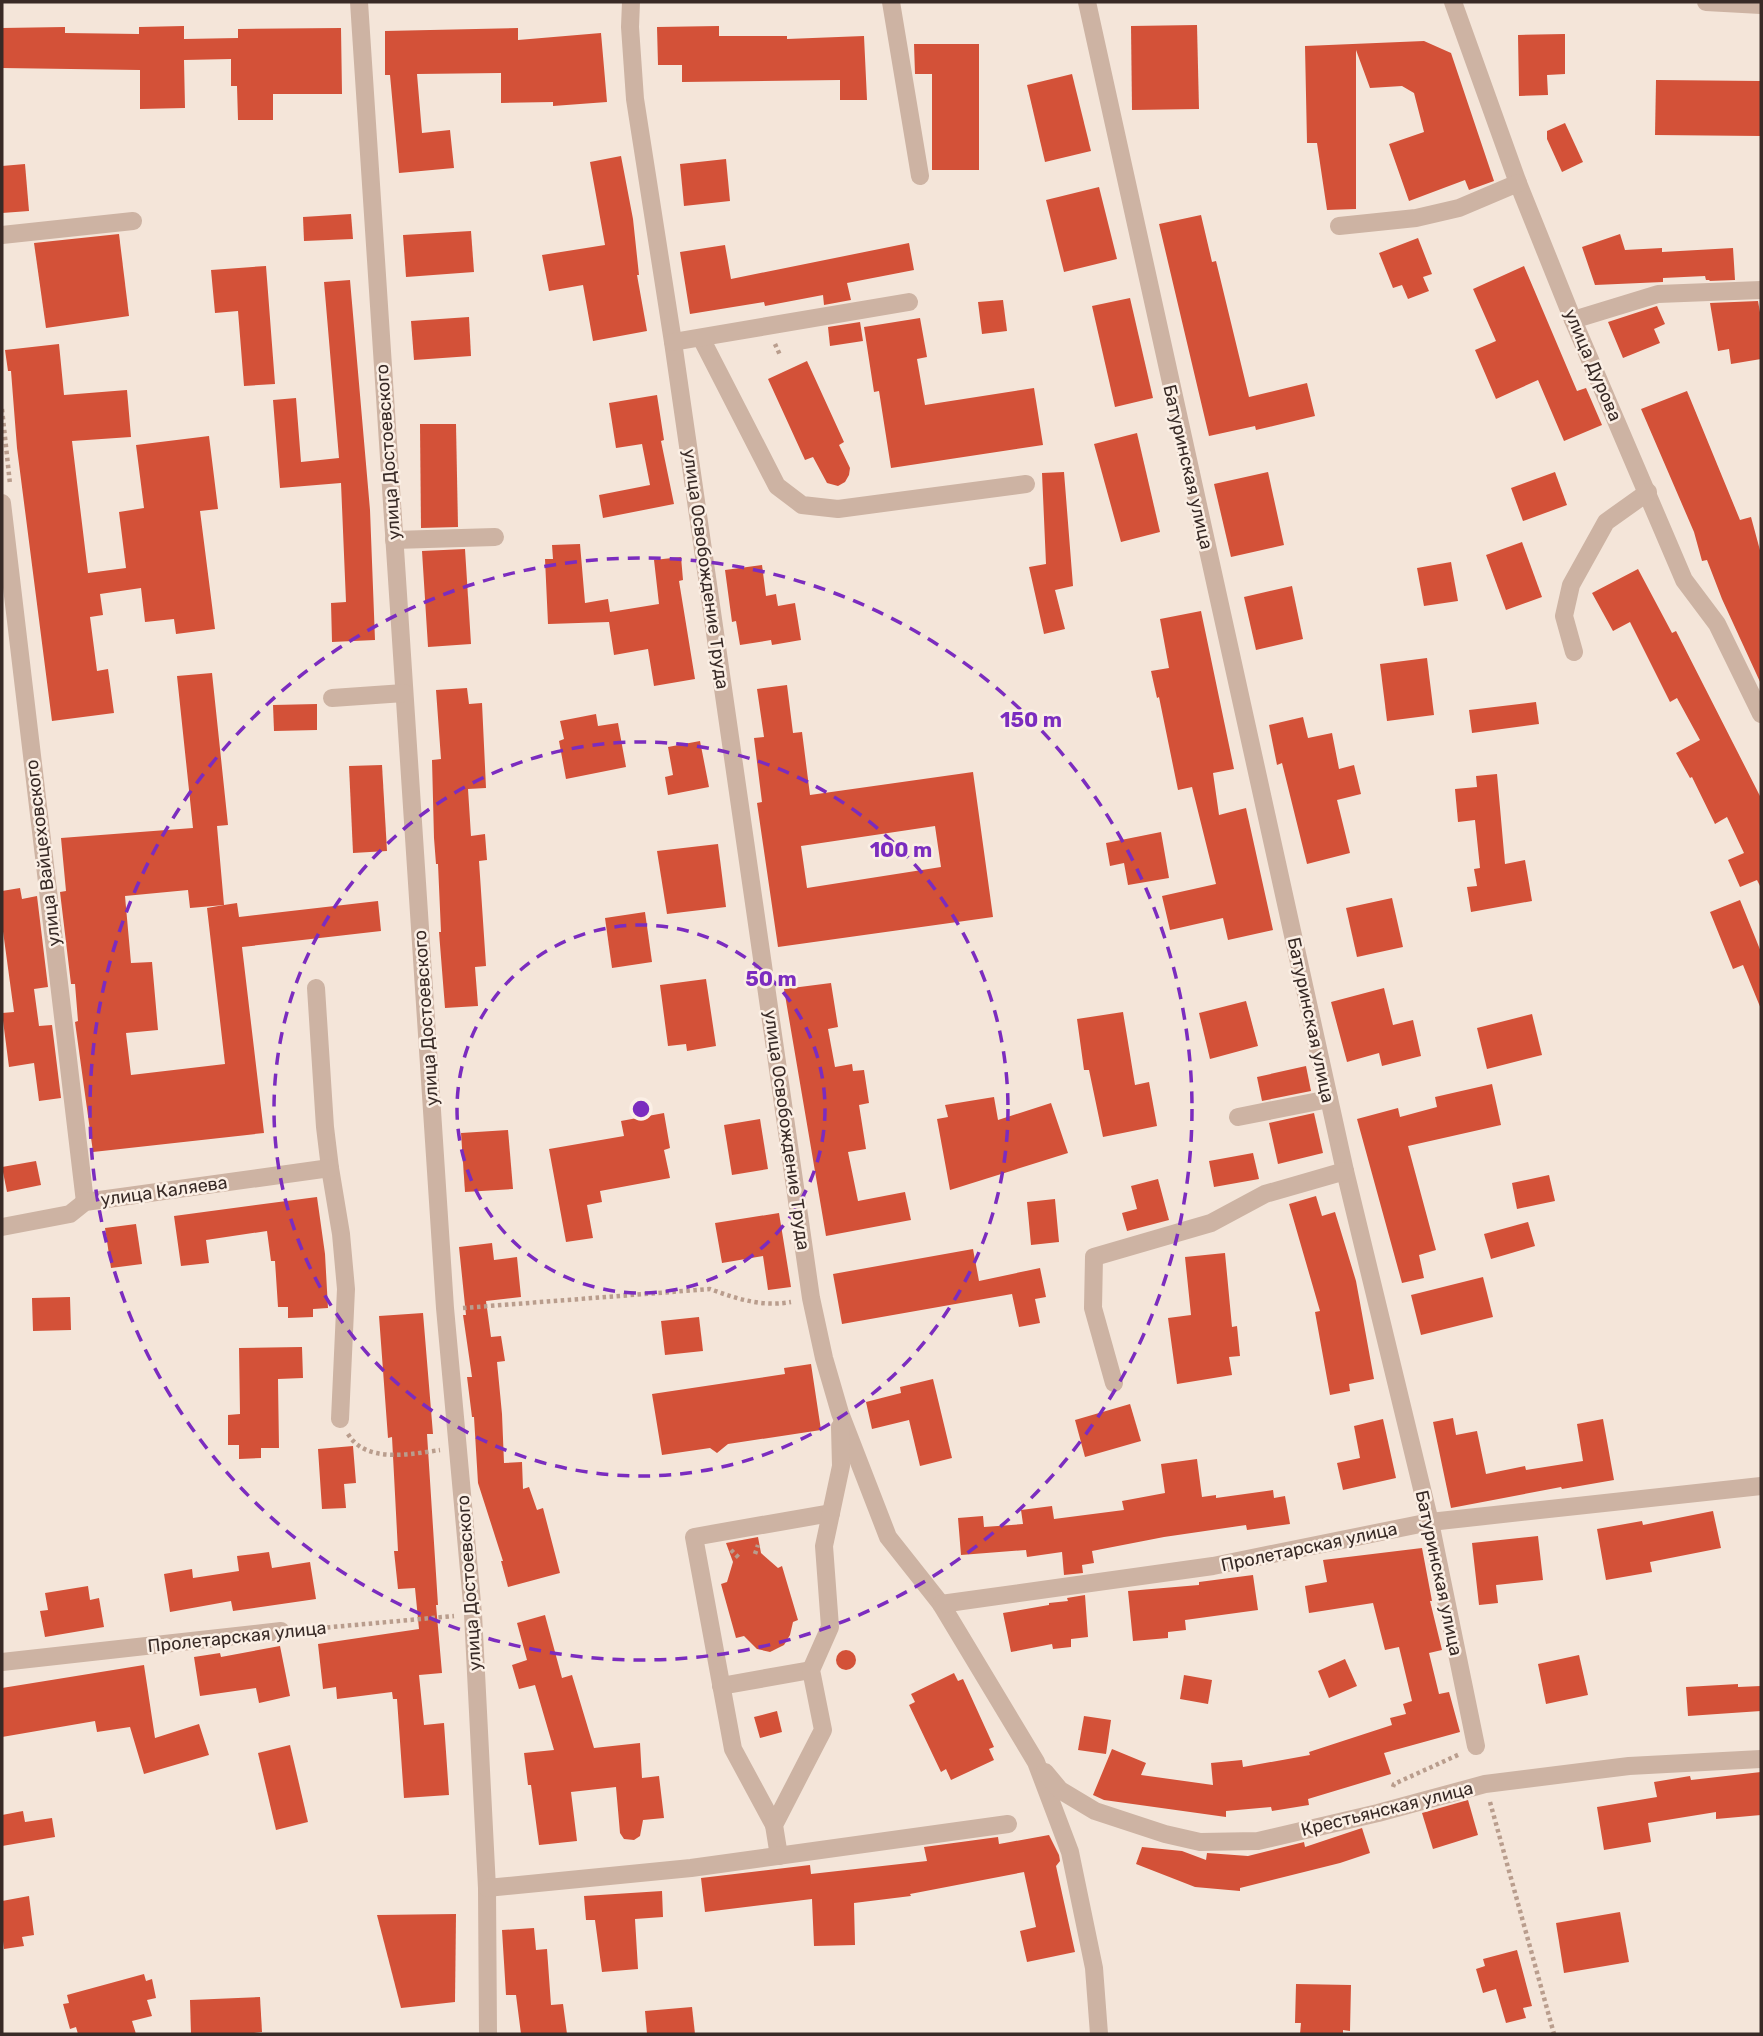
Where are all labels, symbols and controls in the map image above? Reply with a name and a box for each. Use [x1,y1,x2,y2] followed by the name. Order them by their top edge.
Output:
[1559,306,1627,424] street label: улица Дурова
[371,363,405,541] street label: улица Достоевского
[1158,382,1218,552] street label: Батуринская улица
[678,447,734,691] street label: улица Освобождение Труда
[1000,707,1062,732] text: 150 m
[21,758,65,948] street label: улица Вайцеховского
[870,837,932,862] text: 100 m
[409,929,443,1107] street label: улица Достоевского
[1283,935,1339,1105] street label: Батуринская улица
[745,966,797,991] text: 50 m
[759,1008,815,1252] street label: улица Освобождение Труда
[629,1097,653,1121] centre of rings
[99,1171,229,1211] street label: улица Каляева
[1411,1488,1467,1658] street label: Батуринская улица
[452,1494,486,1672] street label: улица Достоевского
[1219,1518,1399,1576] street label: Пролетарская улица
[147,1617,327,1657] street label: Пролетарская улица
[1299,1777,1475,1841] street label: Крестьянская улица

